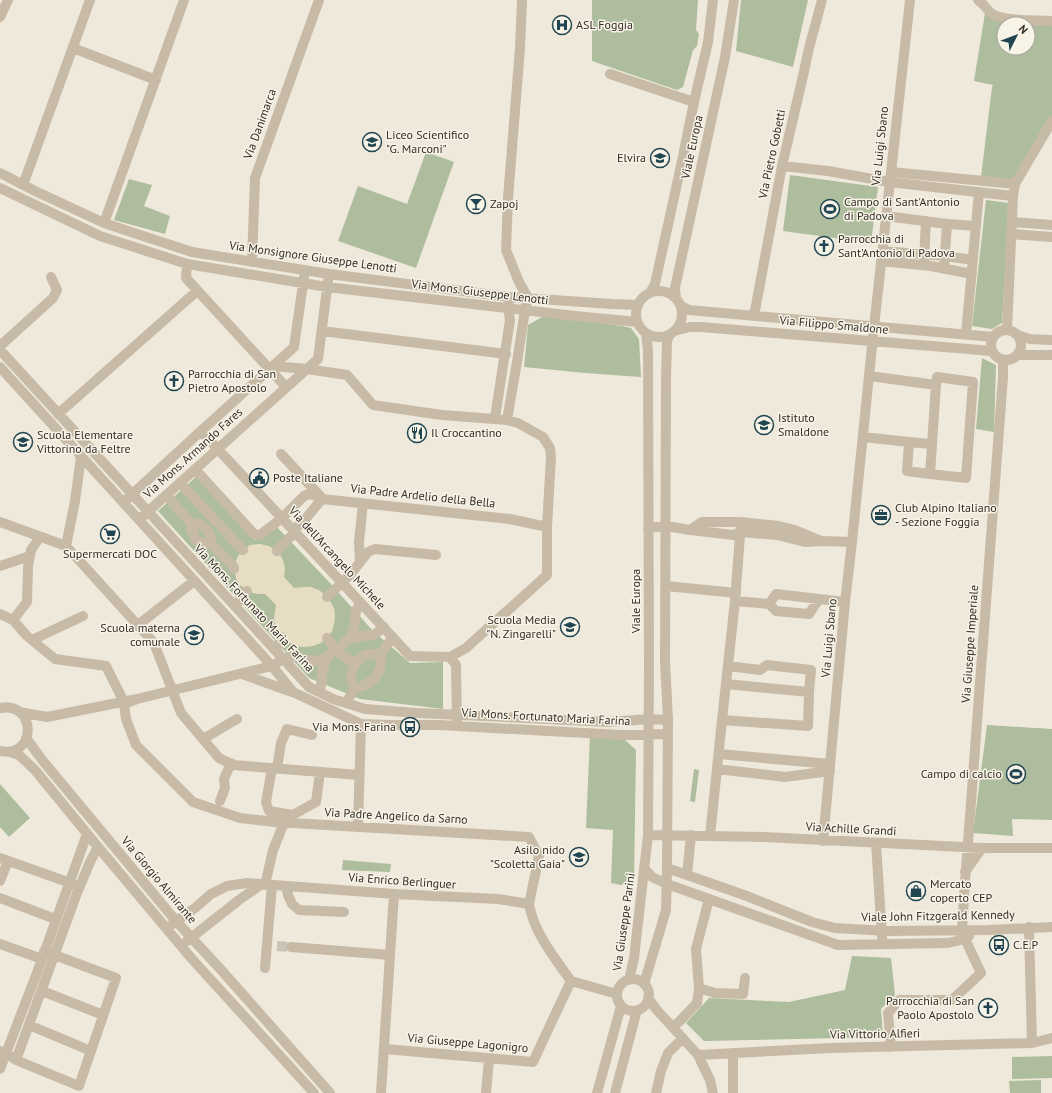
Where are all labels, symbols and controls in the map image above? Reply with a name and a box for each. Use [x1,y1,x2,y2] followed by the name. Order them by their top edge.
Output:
[551,14,573,36] hospital icon: ASL Foggia
[996,16,1036,56] north arrow
[576,17,633,32] place label: ASL Foggia
[1016,22,1031,37] text: N
[239,86,279,162] street label: Via Danimarca
[868,106,891,187] street label: Via Luigi Sbano
[755,108,788,201] street label: Via Pietro Gobetti
[677,114,706,181] street label: Viale Europa
[386,127,469,156] place label: Liceo Scientifico "G. Marconi"
[361,131,383,153] school or university icon: Liceo Scientifico "G. Marconi"
[649,147,671,169] school or university icon: Elvira
[617,150,646,165] place label: Elvira
[465,193,487,215] bar icon: Zapoj
[844,194,960,223] place label: Campo di Sant'Antonio di Padova
[490,196,518,211] place label: Zapoj
[819,198,841,220] sports icon: Campo di Sant'Antonio di Padova
[838,231,955,260] place label: Parrocchia di Sant'Antonio di Padova
[813,235,835,257] church icon: Parrocchia di Sant'Antonio di Padova
[227,237,398,276] street label: Via Monsignore Giuseppe Lenotti
[410,276,549,307] street label: Via Mons. Giuseppe Lenotti
[778,312,889,337] street label: Via Filippo Smaldone
[188,366,276,395] place label: Parrocchia di San Pietro Apostolo
[163,370,185,392] church icon: Parrocchia di San Pietro Apostolo
[139,404,245,502] street label: Via Mons. Armando Fares
[778,410,829,439] place label: Istituto Smaldone
[753,414,775,436] school or university icon: Istituto Smaldone
[406,422,428,444] restaurant icon: Il Croccantino
[431,425,502,440] place label: Il Croccantino
[36,427,133,456] place label: Scuola Elementare Vittorino da Feltre
[12,431,34,453] school or university icon: Scuola Elementare Vittorino da Feltre
[248,467,270,489] public building icon: Poste Italiane
[273,470,343,485] place label: Poste Italiane
[349,480,496,511] street label: Via Padre Ardelio della Bella
[895,500,997,529] place label: Club Alpino Italiano - Sezione Foggia
[285,502,389,612] street label: Via dell'Arcangelo Michele
[870,504,892,526] office icon: Club Alpino Italiano - Sezione Foggia
[99,523,121,545] supermarket icon: Supermercati DOC
[191,540,318,675] street label: Via Mons. Fortunato Maria Farina
[63,546,157,561] place label: Supermercati DOC
[628,569,643,634] street label: Viale Europa
[958,584,981,705] street label: Via Giuseppe Imperiale
[817,598,839,679] street label: Via Luigi Sbano
[486,612,556,641] place label: Scuola Media "N. Zingarelli"
[559,616,581,638] school or university icon: Scuola Media "N. Zingarelli"
[100,620,180,649] place label: Scuola materna comunale
[183,624,205,646] school or university icon: Scuola materna comunale
[460,705,631,728] street label: Via Mons. Fortunato Maria Farina
[399,716,421,738] bus stop icon: Via Mons. Farina
[311,719,396,734] place label: Via Mons. Farina
[1005,763,1027,785] sports icon: Campo di calcio
[921,766,1002,781] place label: Campo di calcio
[323,804,468,827] street label: Via Padre Angelico da Sarno
[804,819,897,838] street label: Via Achille Grandi
[118,832,200,926] street label: Via Giorgio Almirante
[490,842,565,871] place label: Asilo nido "Scoletta Gaia"
[568,846,590,868] school or university icon: Asilo nido "Scoletta Gaia"
[347,869,456,892] street label: Via Enrico Berlinguer
[609,872,638,973] street label: Via Giuseppe Parini
[930,876,992,905] place label: Mercato coperto CEP
[905,880,927,902] shop icon: Mercato coperto CEP
[860,907,1015,924] street label: Viale John Fitzgerald Kennedy
[988,934,1010,956] bus stop icon: C.E.P
[1013,937,1038,952] place label: C.E.P
[886,993,974,1022] place label: Parrocchia di San Paolo Apostolo
[977,997,999,1019] church icon: Parrocchia di San Paolo Apostolo
[829,1025,920,1042] street label: Via Vittorio Alfieri
[406,1030,529,1055] street label: Via Giuseppe Lagonigro

